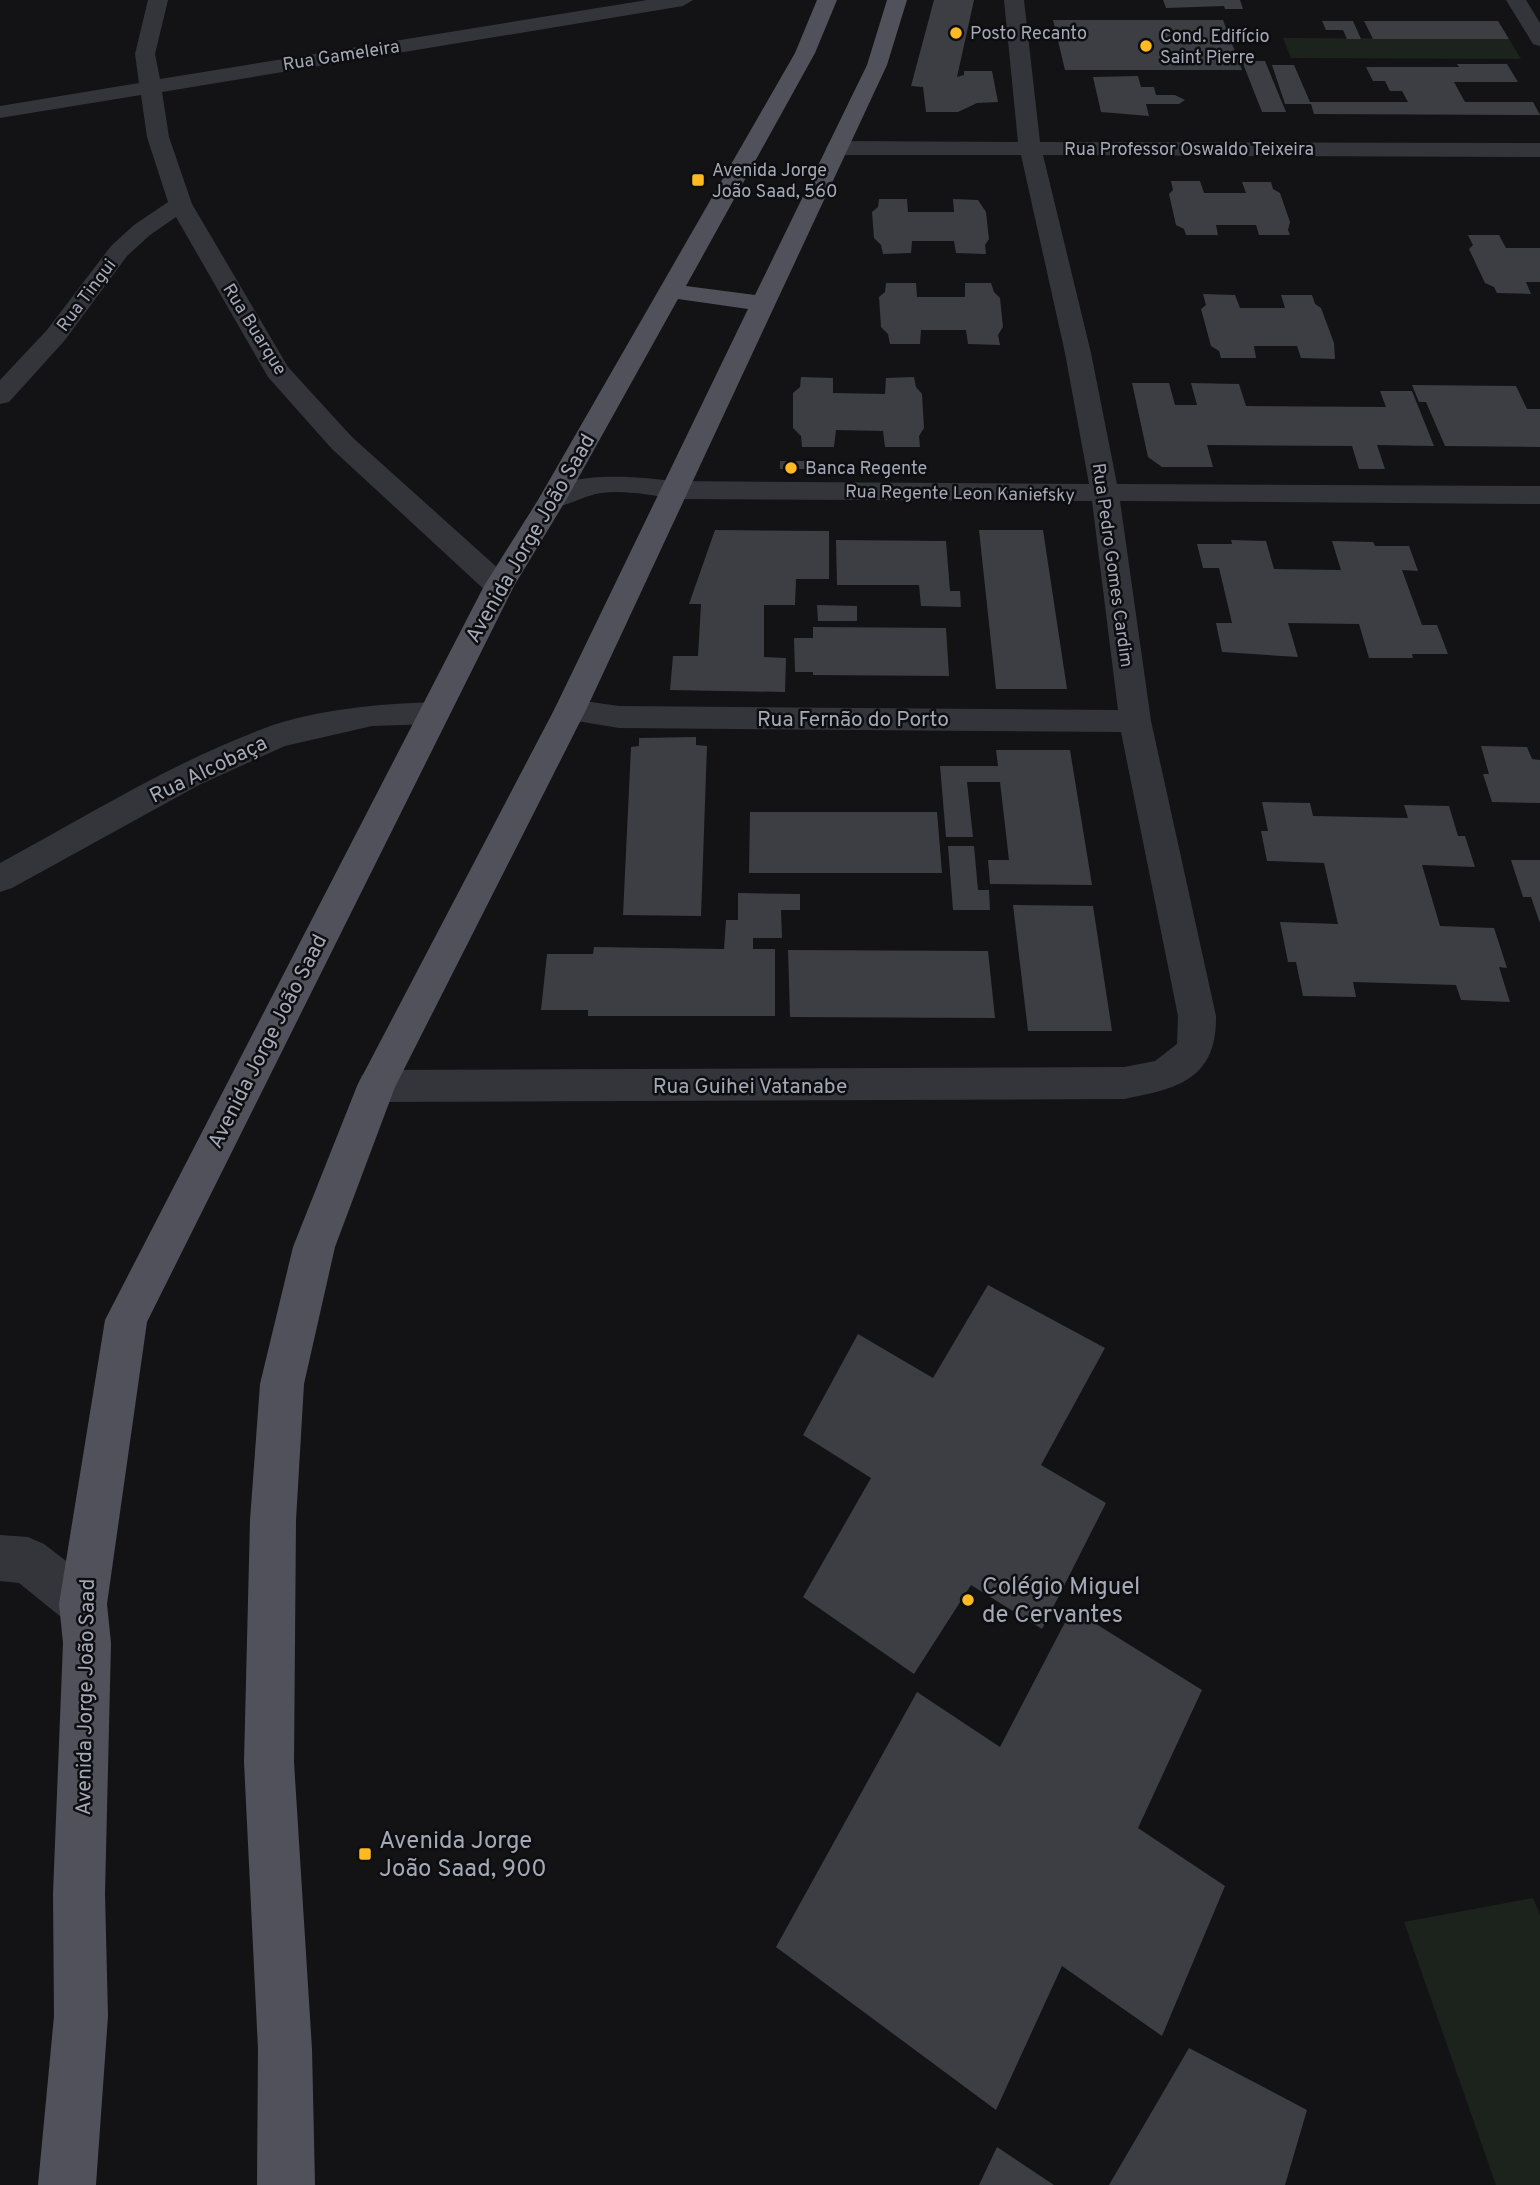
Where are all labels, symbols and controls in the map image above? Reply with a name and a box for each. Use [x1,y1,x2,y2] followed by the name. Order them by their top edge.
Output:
[970,23,1087,46] place label: Posto Recanto
[948,25,964,41] marker: Posto Recanto
[1160,26,1270,70] place label: Cond. Edifício Saint Pierre
[281,36,401,77] street label: Rua Gameleira
[1138,38,1154,54] marker: Cond. Edifício Saint Pierre
[1064,139,1314,162] street label: Rua Professor Oswaldo Teixeira
[712,160,838,204] place label: Avenida Jorge João Saad, 560
[690,172,706,188] marker: Avenida Jorge João Saad, 560
[52,255,122,337] street label: Rua Tingui
[216,280,291,380] street label: Rua Buarque
[460,429,602,648] street label: Avenida Jorge João Saad
[805,458,927,481] place label: Banca Regente
[783,460,799,476] marker: Banca Regente
[1086,462,1137,669] street label: Rua Pedro Gomes Cardim
[845,481,1075,508] street label: Rua Regente Leon Kaniefsky
[757,707,949,734] street label: Rua Fernão do Porto
[145,730,272,810] street label: Rua Alcobaça
[203,930,334,1153] street label: Avenida Jorge João Saad
[653,1074,847,1101] street label: Rua Guihei Vatanabe
[982,1573,1140,1631] place label: Colégio Miguel de Cervantes
[71,1578,102,1816] street label: Avenida Jorge João Saad
[960,1592,976,1608] marker: Colégio Miguel de Cervantes
[379,1827,547,1885] place label: Avenida Jorge João Saad, 900
[357,1846,373,1862] marker: Avenida Jorge João Saad, 900

